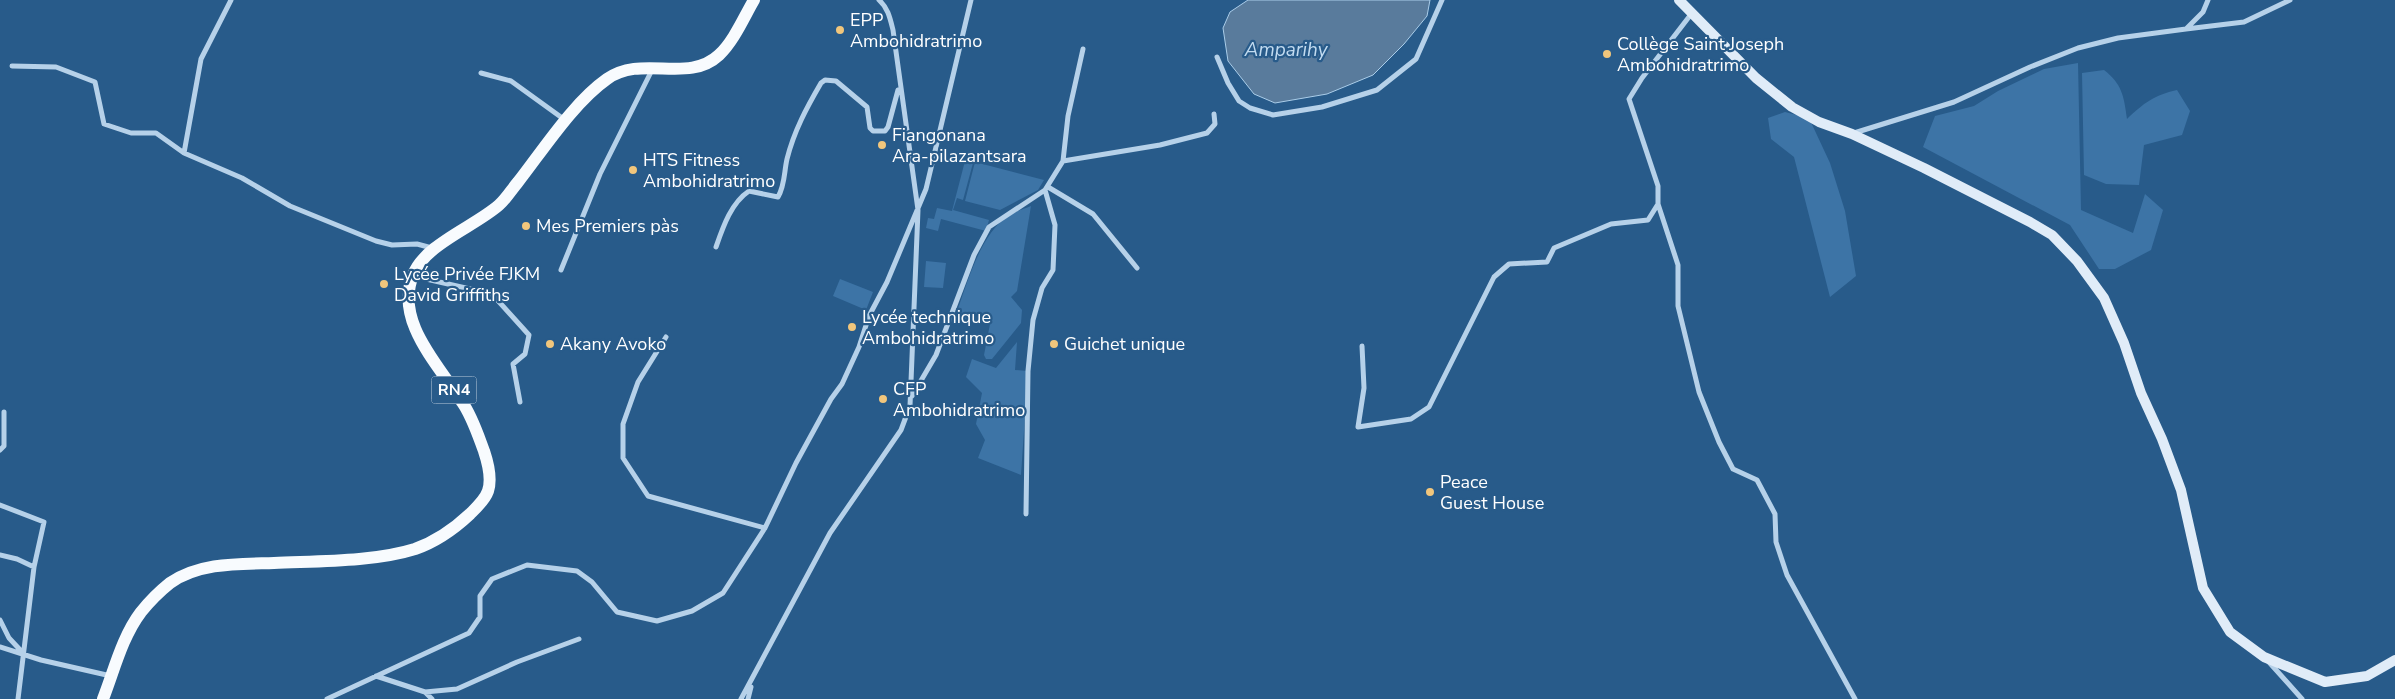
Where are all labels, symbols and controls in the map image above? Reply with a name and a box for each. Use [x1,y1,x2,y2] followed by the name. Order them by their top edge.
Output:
[850,8,982,53] place label: EPP Ambohidratrimo
[834,24,846,36] marker: EPP Ambohidratrimo
[1617,32,1784,77] place label: Collège Saint Joseph Ambohidratrimo
[1244,37,1329,63] water label: Amparihy
[1601,48,1613,60] marker: Collège Saint Joseph Ambohidratrimo
[892,123,1027,168] place label: Fiangonana Ara-pilazantsara
[876,139,888,151] marker: Fiangonana Ara-pilazantsara
[643,148,775,193] place label: HTS Fitness Ambohidratrimo
[627,164,639,176] marker: HTS Fitness Ambohidratrimo
[536,214,679,238] place label: Mes Premiers pàs
[520,220,532,232] marker: Mes Premiers pàs
[394,262,540,307] place label: Lycée Privée FJKM David Griffiths
[378,278,390,290] marker: Lycée Privée FJKM David Griffiths
[862,305,994,350] place label: Lycée technique Ambohidratrimo
[846,321,858,333] marker: Lycée technique Ambohidratrimo
[560,332,666,356] place label: Akany Avoko
[1064,332,1185,356] place label: Guichet unique
[544,338,556,350] marker: Akany Avoko
[1048,338,1060,350] marker: Guichet unique
[432,376,476,404] road number: RN4
[893,377,1025,422] place label: CFP Ambohidratrimo
[877,393,889,405] marker: CFP Ambohidratrimo
[1440,470,1544,515] place label: Peace Guest House
[1424,486,1436,498] marker: Peace Guest House

